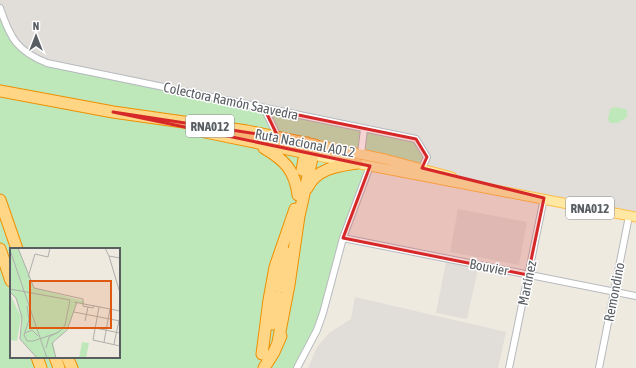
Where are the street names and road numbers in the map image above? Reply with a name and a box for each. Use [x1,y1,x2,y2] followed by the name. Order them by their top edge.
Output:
[162,79,300,123] street label: Colectora Ramón Saavedra
[186,115,234,137] road number: RNA012
[254,125,356,161] street label: Ruta Nacional A012
[566,197,614,219] road number: RNA012
[468,255,511,279] street label: Bouvier
[514,259,540,307] street label: Martínez
[600,261,628,323] street label: Remondino

